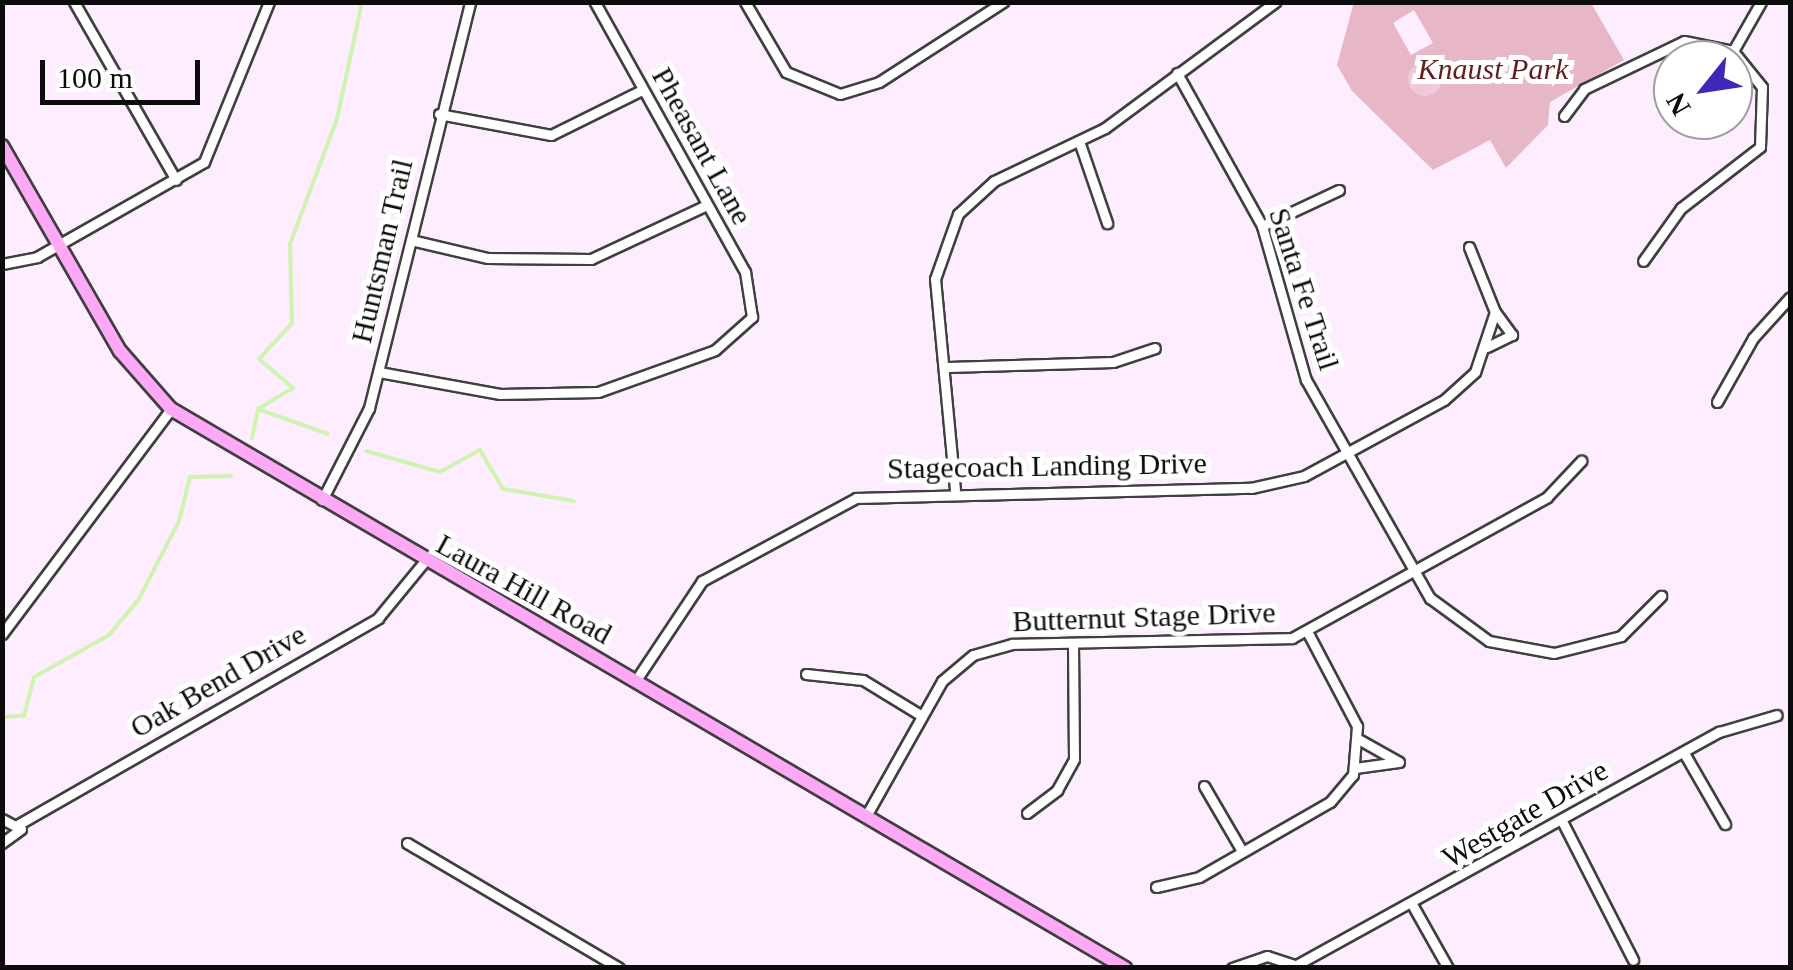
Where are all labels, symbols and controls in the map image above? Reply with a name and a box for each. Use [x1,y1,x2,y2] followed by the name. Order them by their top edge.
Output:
[45,40,205,102] scale bar
[1653,40,1753,140] north arrow
[1418,51,1568,87] park label: Knaust Park
[57,61,133,94] text: 100 m
[644,61,760,231] street label: Pheasant Lane
[1660,88,1697,121] text: N
[343,155,421,347] street label: Huntsman Trail
[1261,203,1347,375] street label: Santa Fe Trail
[887,445,1207,487] street label: Stagecoach Landing Drive
[430,526,618,652] street label: Laura Hill Road
[1012,594,1276,640] street label: Butternut Stage Drive
[124,616,312,746] street label: Oak Bend Drive
[1436,752,1614,876] street label: Westgate Drive

